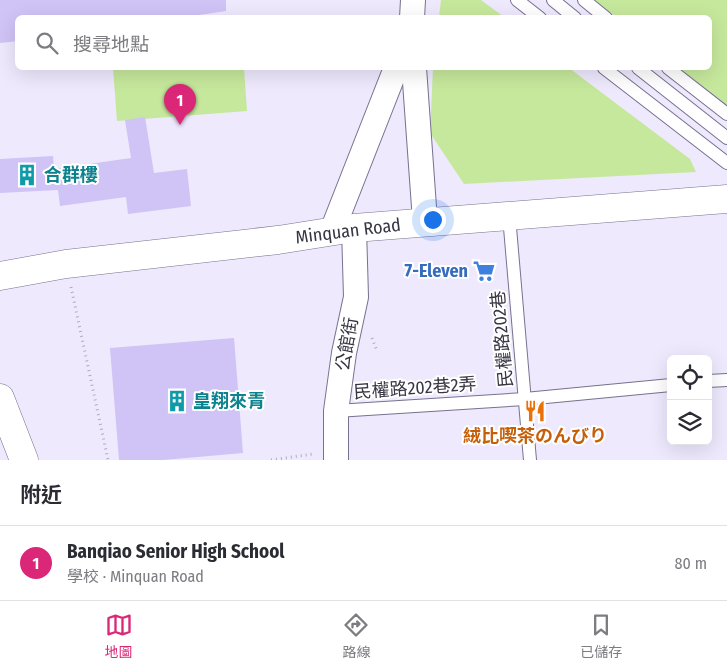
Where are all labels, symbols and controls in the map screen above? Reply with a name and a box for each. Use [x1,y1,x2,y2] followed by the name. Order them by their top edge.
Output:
[15,15,712,70] search box
[33,29,61,57] icon: search
[73,33,149,56] text: 搜尋地點
[164,84,196,125] pin: 1
[14,162,40,188] building icon: 合群樓
[44,164,98,186] place label: 合群樓
[420,207,446,233] your location
[294,214,402,248] street label: Minquan Road
[471,258,497,284] supermarket icon: 7-Eleven
[405,260,468,282] place label: 7-Eleven
[487,290,517,388] street label: 民權路202巷
[331,316,363,372] street label: 公館街
[667,355,712,445] map controls
[667,355,712,400] button: locate
[353,373,477,403] street label: 民權路202巷2弄
[164,388,190,414] building icon: 皇翔來青
[193,390,265,412] place label: 皇翔來青
[522,398,548,424] restaurant icon: 絨比喫茶のんびり
[667,400,712,445] button: layers
[463,425,607,447] place label: 絨比喫茶のんびり
[20,482,62,508] text: 附近
[67,540,285,563] text: Banqiao Senior High School
[33,554,39,573] text: 1
[675,554,707,573] text: 80 m
[67,567,204,586] text: 學校 · Minquan Road
[105,611,133,661] tab: 地圖
[342,611,370,661] tab: 路線
[580,611,622,661] tab: 已儲存

